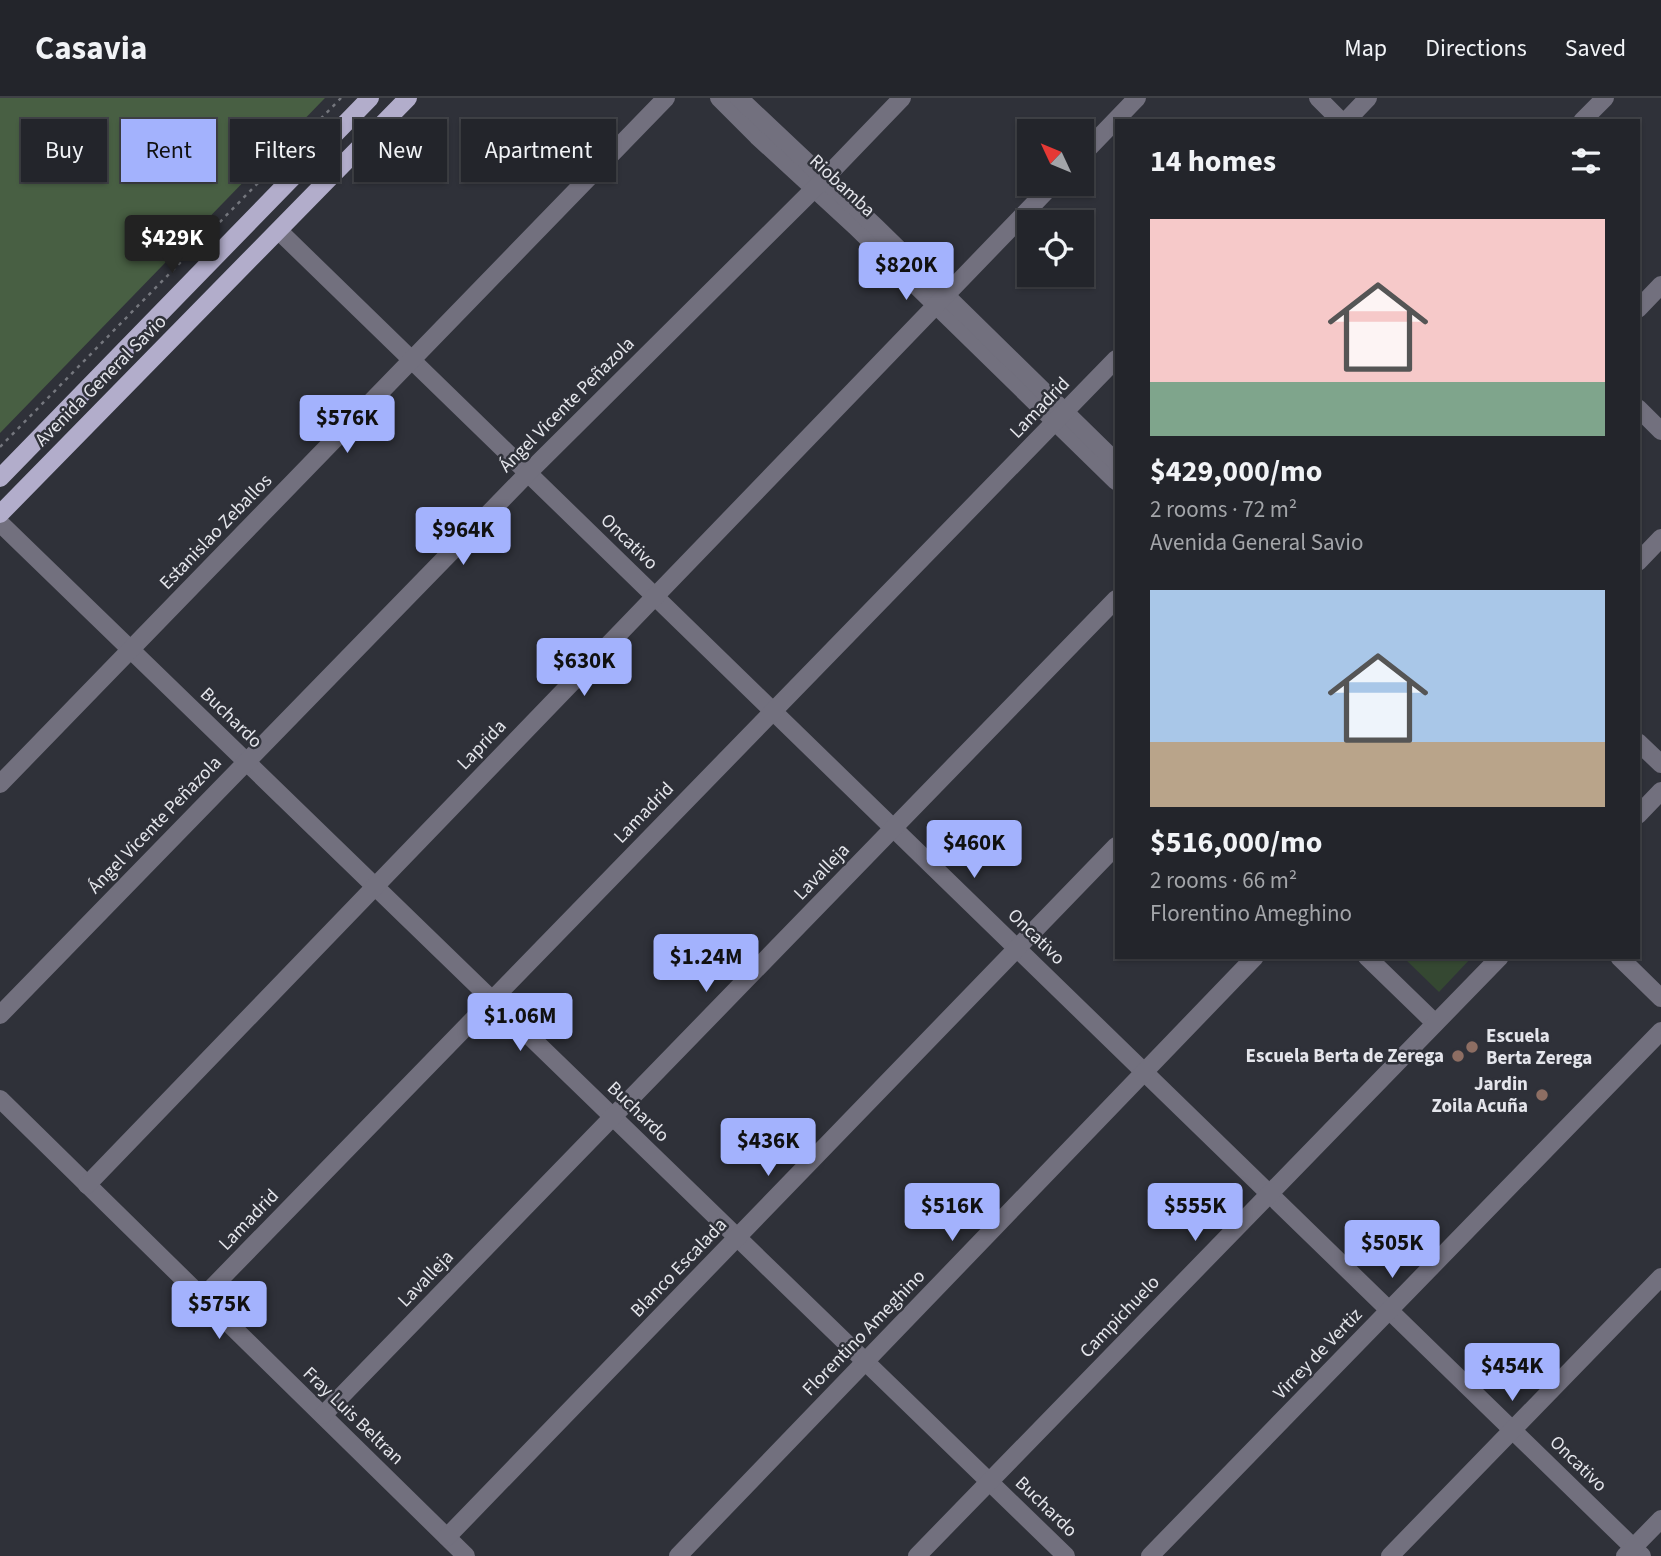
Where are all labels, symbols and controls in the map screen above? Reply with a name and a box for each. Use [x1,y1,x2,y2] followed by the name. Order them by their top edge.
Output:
[35,25,147,72] text: Casavia
[1344,31,1387,66] text: Map
[1425,31,1527,66] text: Directions
[1565,31,1626,66] text: Saved
[21,119,107,182] chip: Buy
[121,119,216,182] chip: Rent
[230,119,340,182] chip: Filters
[354,119,447,182] chip: New
[461,119,616,182] chip: Apartment
[1017,119,1094,196] north arrow
[1017,119,1094,287] map controls
[1150,140,1276,183] text: 14 homes
[1567,142,1605,180] icon: filters
[803,148,881,224] street label: Riobamba
[1017,210,1094,287] button: locate
[123,216,221,275] pin: $429K
[141,221,203,254] text: $429K
[857,242,955,302] pin: $820K
[875,248,937,281] text: $820K
[1315,264,1441,390] icon: home
[29,309,173,453] street label: Avenida General Savio
[493,331,641,479] street label: Ángel Vicente Peñazola
[1004,371,1076,445] street label: Lamadrid
[298,396,396,455] pin: $576K
[316,401,378,434] text: $576K
[1150,450,1322,493] text: $429,000/mo
[154,468,278,596] street label: Estanislao Zeballos
[1150,493,1297,526] text: 2 rooms · 72 m²
[414,508,512,567] pin: $964K
[594,508,664,576] street label: Oncativo
[432,513,494,546] text: $964K
[1150,526,1363,559] text: Avenida General Savio
[1315,635,1441,761] icon: home
[535,638,633,698] pin: $630K
[553,644,615,677] text: $630K
[194,681,268,755] street label: Buchardo
[451,714,513,776] street label: Laprida
[82,750,228,900] street label: Ángel Vicente Peñazola
[608,776,680,850] street label: Lamadrid
[925,820,1023,880] pin: $460K
[1150,821,1322,864] text: $516,000/mo
[943,826,1005,859] text: $460K
[788,837,856,907] street label: Lavalleja
[1150,864,1297,897] text: 2 rooms · 66 m²
[1150,897,1352,930] text: Florentino Ameghino
[1001,903,1071,971] street label: Oncativo
[649,934,763,994] pin: $1.24M
[669,940,743,973] text: $1.24M
[463,993,577,1053] pin: $1.06M
[483,999,557,1032] text: $1.06M
[1486,1023,1592,1072] place label: Escuela Berta Zerega
[1464,1039,1480,1055] marker: Escuela Berta Zerega
[1246,1043,1444,1070] place label: Escuela Berta de Zerega
[1450,1048,1466,1064] marker: Escuela Berta de Zerega
[1431,1071,1528,1120] place label: Jardin Zoila Acuña
[601,1075,675,1149] street label: Buchardo
[1534,1087,1550,1103] marker: Jardin Zoila Acuña
[719,1118,817,1178] pin: $436K
[737,1124,799,1157] text: $436K
[213,1183,285,1257] street label: Lamadrid
[903,1184,1001,1243] pin: $516K
[1146,1184,1244,1243] pin: $555K
[921,1189,983,1222] text: $516K
[1164,1189,1226,1222] text: $555K
[625,1212,733,1324] street label: Blanco Escalada
[1343,1220,1441,1280] pin: $505K
[1361,1226,1423,1259] text: $505K
[392,1244,460,1314] street label: Lavalleja
[796,1264,932,1402] street label: Florentino Ameghino
[1074,1270,1166,1364] street label: Campichuelo
[170,1282,268,1341] pin: $575K
[188,1287,250,1320] text: $575K
[1267,1302,1369,1406] street label: Virrey de Vertiz
[1463,1344,1561,1403] pin: $454K
[1481,1349,1543,1382] text: $454K
[296,1361,410,1471] street label: Fray Luis Beltran
[1543,1430,1613,1498] street label: Oncativo
[1009,1470,1083,1544] street label: Buchardo

